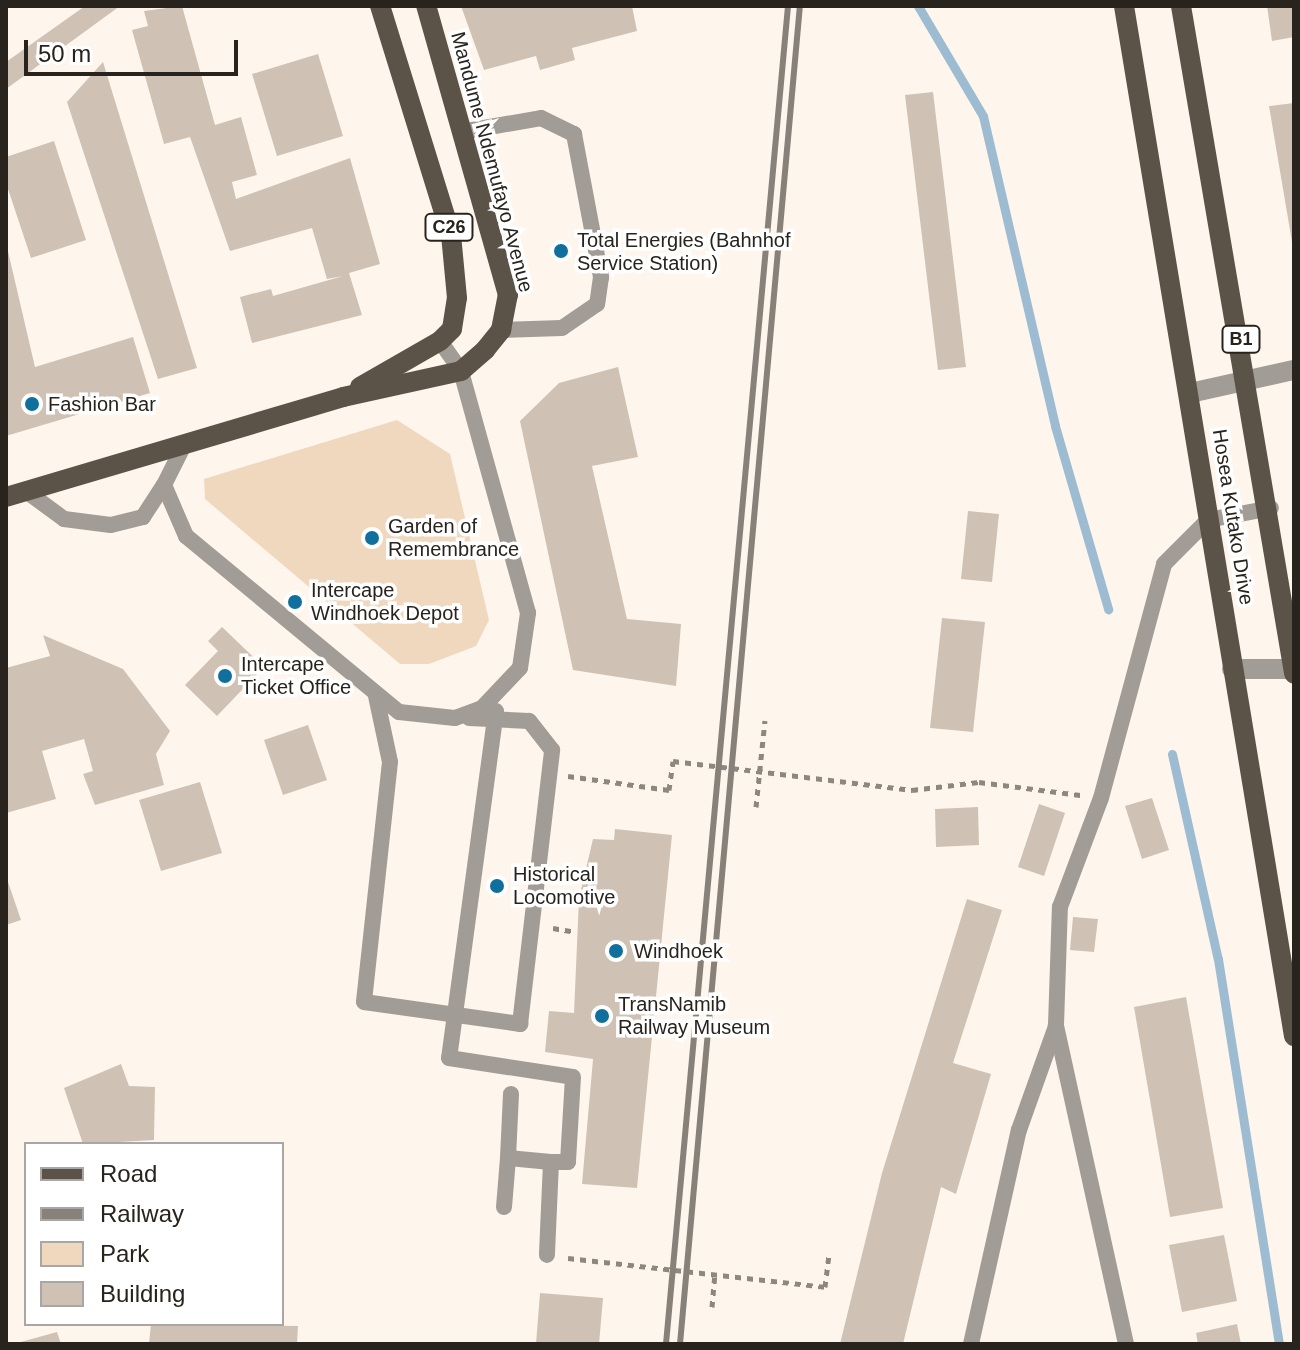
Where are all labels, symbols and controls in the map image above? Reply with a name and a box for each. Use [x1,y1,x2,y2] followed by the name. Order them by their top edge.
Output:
[28,24,242,74] scale bar
[445,29,539,295] street label: Mandume Ndemufayo Avenue
[38,40,91,67] text: 50 m
[423,213,475,241] road number: C26
[577,228,790,275] place label: Total Energies (Bahnhof Service Station)
[552,242,570,260] marker: Total Energies (Bahnhof Service Station)
[1221,325,1261,353] road number: B1
[48,392,156,416] place label: Fashion Bar
[23,395,41,413] marker: Fashion Bar
[1207,427,1259,607] street label: Hosea Kutako Drive
[388,514,519,561] place label: Garden of Remembrance
[363,529,381,547] marker: Garden of Remembrance
[311,578,459,625] place label: Intercape Windhoek Depot
[286,593,304,611] marker: Intercape Windhoek Depot
[241,652,351,699] place label: Intercape Ticket Office
[216,667,234,685] marker: Intercape Ticket Office
[513,862,615,909] place label: Historical Locomotive
[488,877,506,895] marker: Historical Locomotive
[634,939,723,963] place label: Windhoek
[605,940,627,962] marker: Windhoek
[618,992,770,1039] place label: TransNamib Railway Museum
[593,1007,611,1025] marker: TransNamib Railway Museum
[24,1142,284,1326] legend
[100,1160,157,1187] text: Road
[100,1200,184,1227] text: Railway
[100,1240,149,1267] text: Park
[100,1280,185,1307] text: Building

